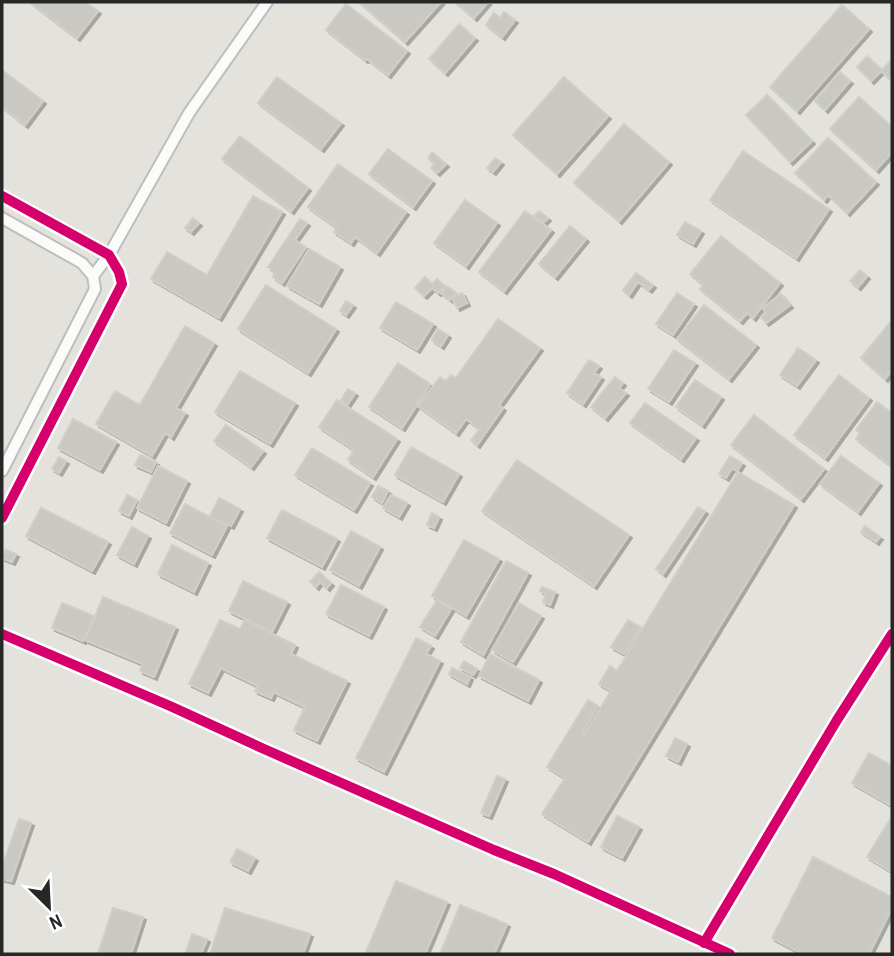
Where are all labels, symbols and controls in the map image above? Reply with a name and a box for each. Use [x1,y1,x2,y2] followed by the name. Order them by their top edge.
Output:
[14,872,84,942] north arrow
[45,908,66,937] text: N

